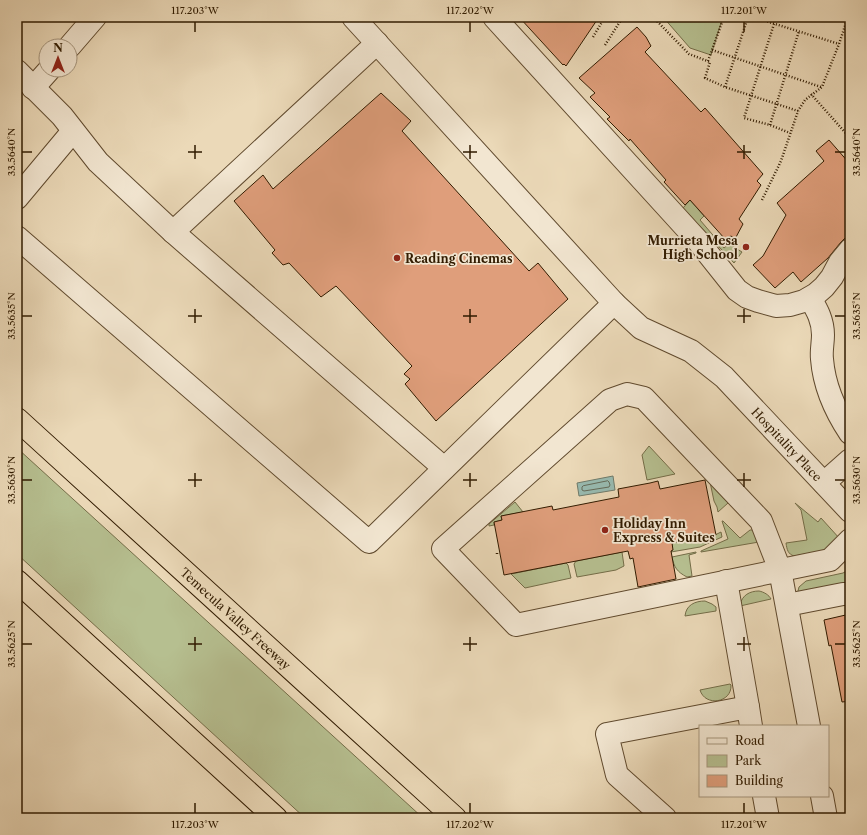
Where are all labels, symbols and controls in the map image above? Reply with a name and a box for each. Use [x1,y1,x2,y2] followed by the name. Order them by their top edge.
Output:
[171,4,220,17] text: 117.203°W
[446,4,495,17] text: 117.202°W
[721,4,768,17] text: 117.201°W
[38,38,78,78] north arrow
[53,41,63,55] text: N
[5,128,18,176] text: 33.5640°N
[850,128,863,176] text: 33.5640°N
[648,233,739,262] place label: Murrieta Mesa High School
[741,242,751,252] marker: Murrieta Mesa High School
[405,251,513,266] place label: Reading Cinemas
[392,253,402,263] marker: Reading Cinemas
[5,292,18,340] text: 33.5635°N
[850,292,863,340] text: 33.5635°N
[749,404,826,484] street label: Hospitality Place
[5,456,18,504] text: 33.5630°N
[850,456,863,504] text: 33.5630°N
[613,516,715,545] place label: Holiday Inn Express & Suites
[600,525,610,535] marker: Holiday Inn Express & Suites
[178,564,294,673] street label: Temecula Valley Freeway
[5,620,18,668] text: 33.5625°N
[850,620,863,668] text: 33.5625°N
[699,725,829,797] legend
[735,733,765,748] text: Road
[735,753,762,768] text: Park
[735,773,783,788] text: Building
[171,818,220,831] text: 117.203°W
[446,818,495,831] text: 117.202°W
[721,818,768,831] text: 117.201°W

